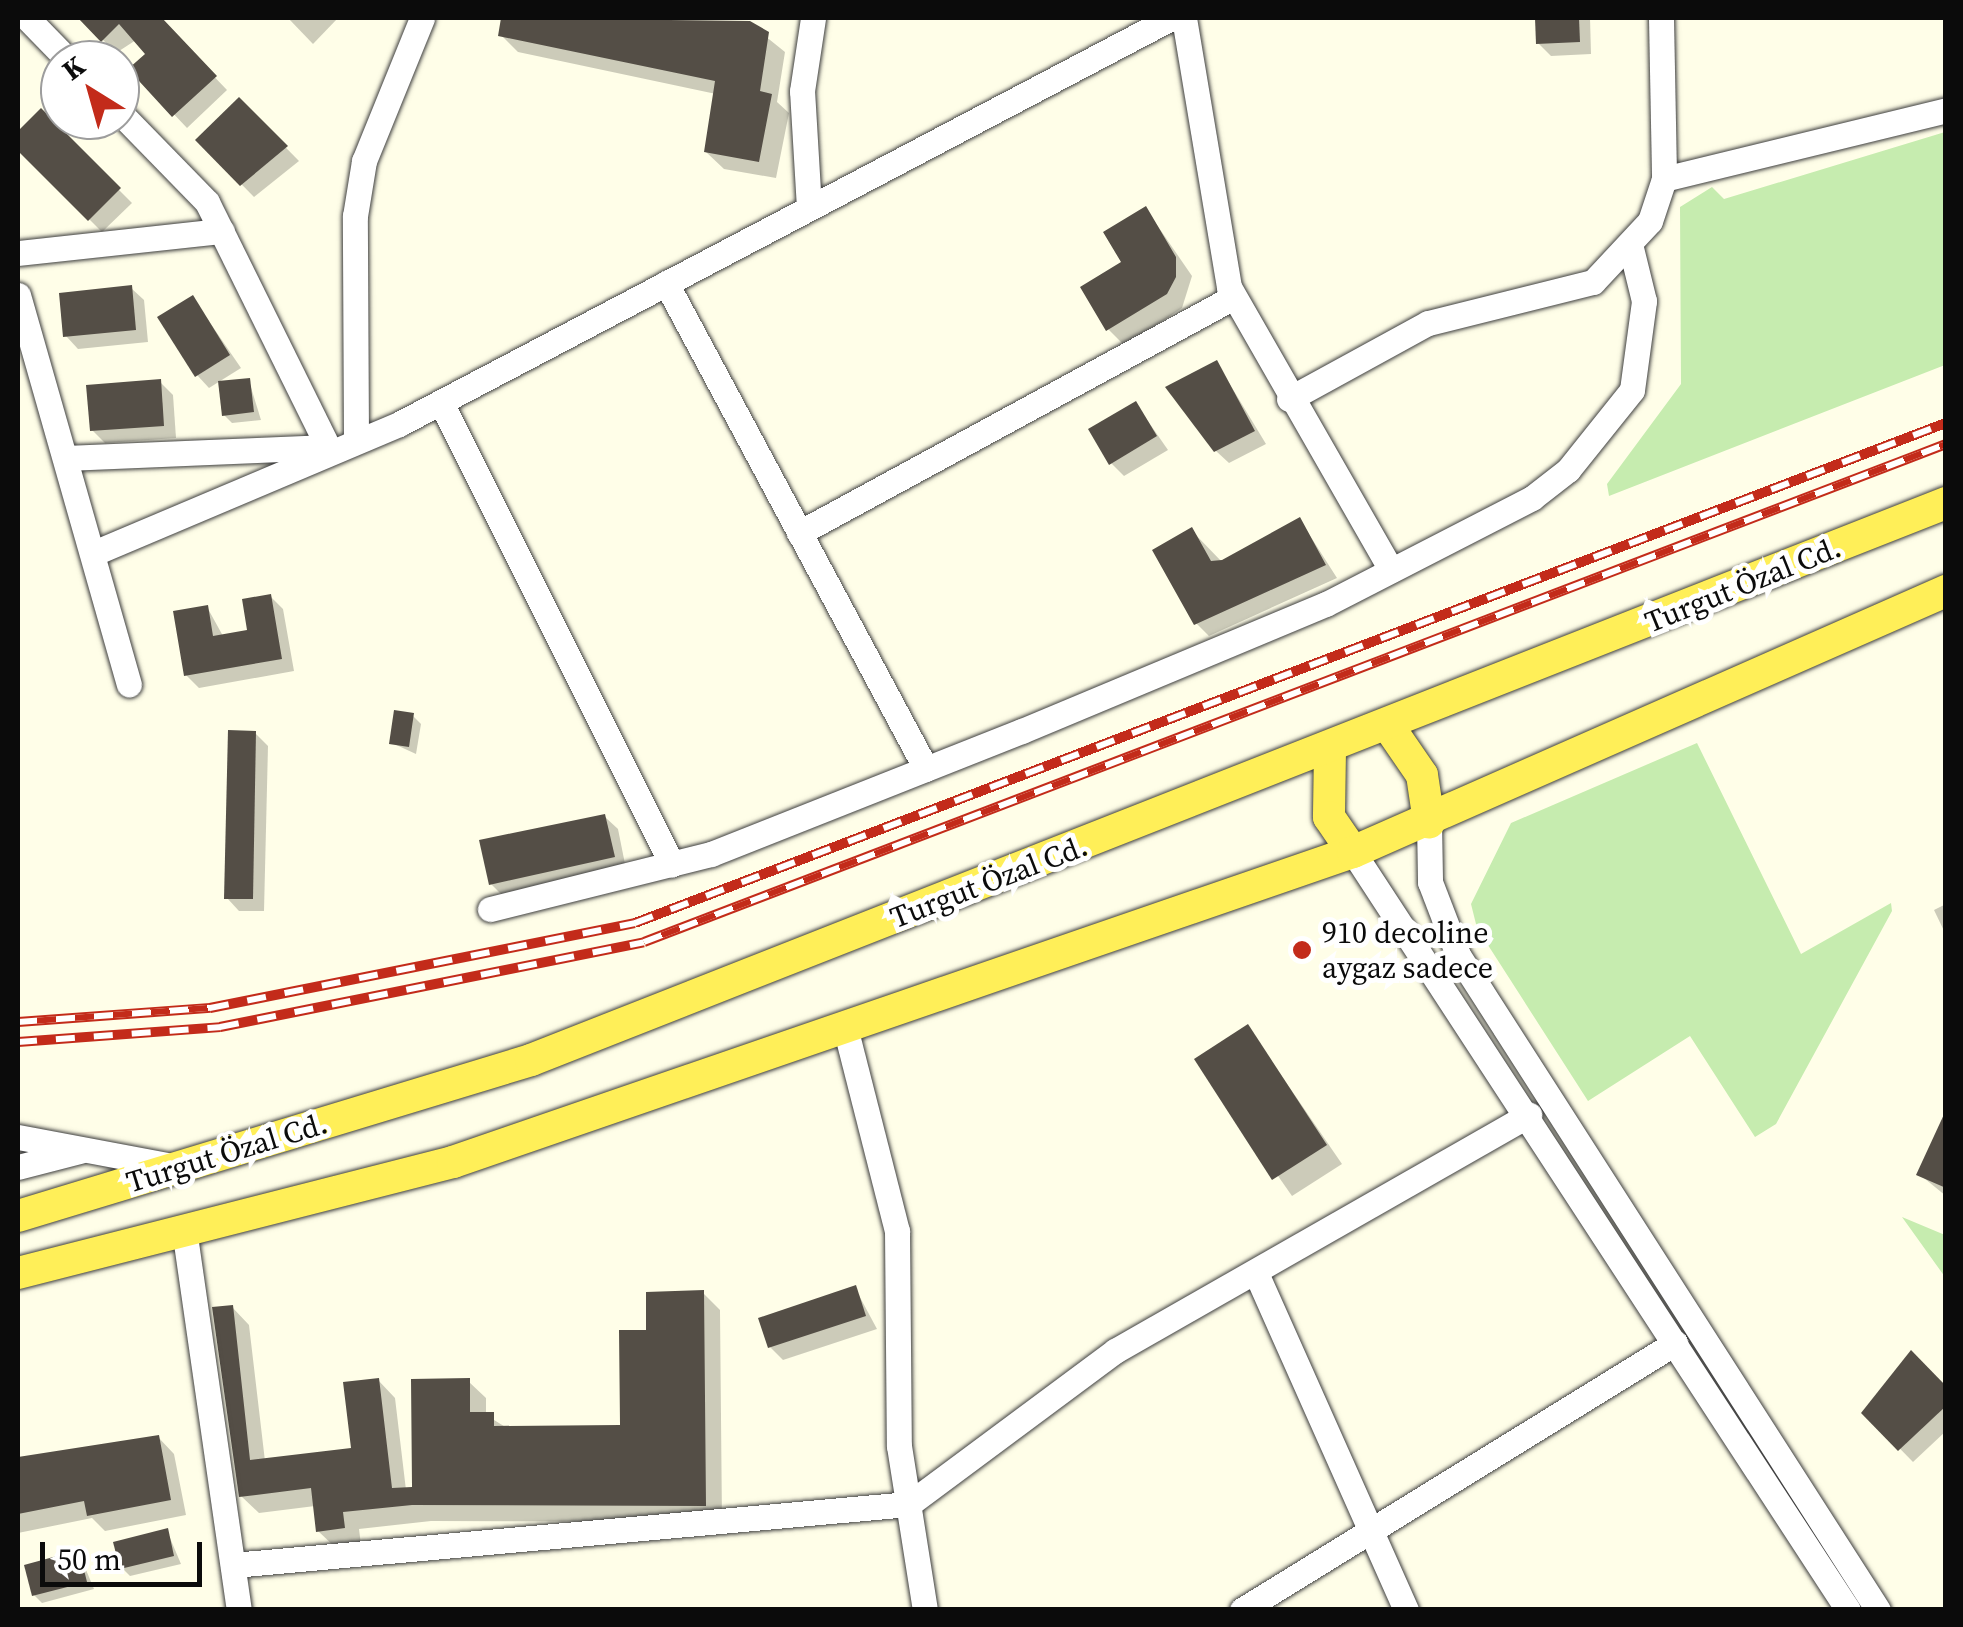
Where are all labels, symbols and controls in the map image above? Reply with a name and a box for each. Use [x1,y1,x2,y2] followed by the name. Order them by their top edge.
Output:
[40,40,140,140] north arrow
[54,47,92,89] text: K
[1640,529,1846,641] street label: Turgut Özal Cd.
[885,828,1093,936] street label: Turgut Özal Cd.
[1322,915,1493,986] place label: 910 decoline aygaz sadece
[1291,939,1313,961] marker: 910 decoline aygaz sadece
[122,1105,332,1201] street label: Turgut Özal Cd.
[45,1522,208,1584] scale bar
[57,1539,121,1580] text: 50 m

